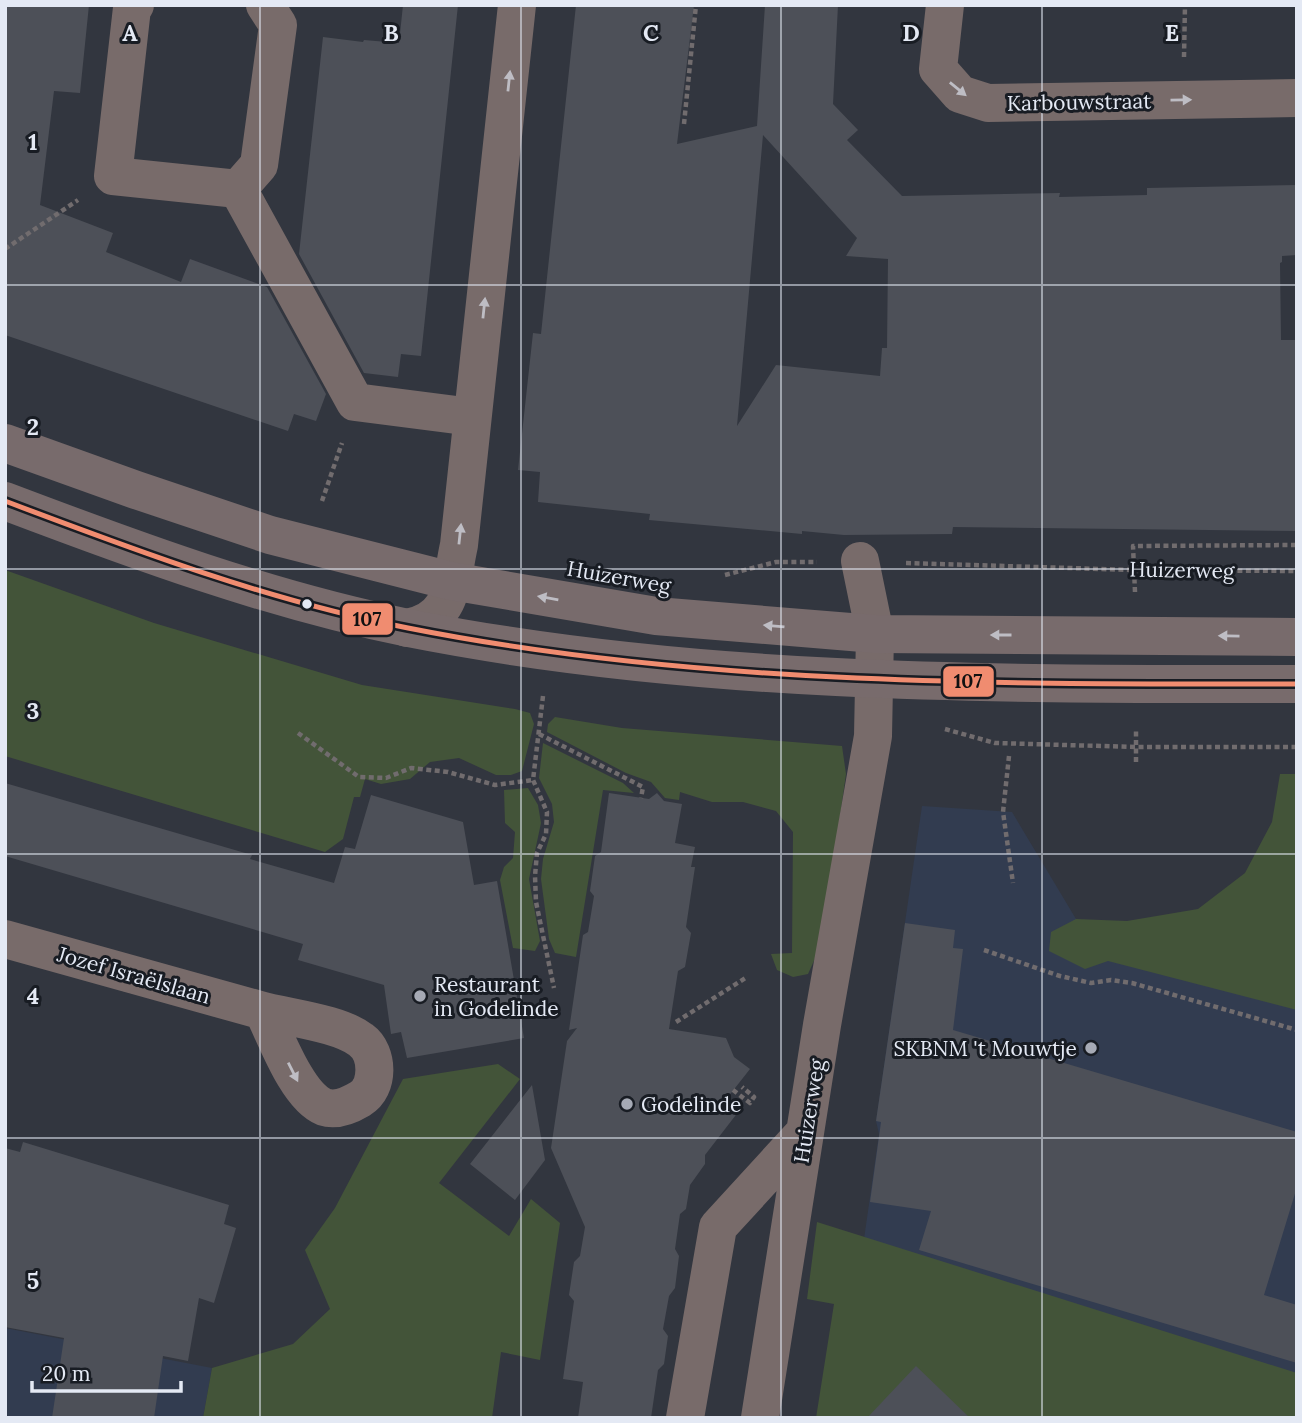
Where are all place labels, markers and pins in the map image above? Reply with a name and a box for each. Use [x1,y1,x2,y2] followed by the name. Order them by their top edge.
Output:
[300,597,314,611] unlabelled marker
[434,971,559,1022] place label: Restaurant in Godelinde
[412,988,428,1004] marker: Restaurant in Godelinde
[893,1035,1077,1062] place label: SKBNM 't Mouwtje
[1083,1040,1099,1056] marker: SKBNM 't Mouwtje
[641,1091,742,1118] place label: Godelinde
[619,1096,635,1112] marker: Godelinde

